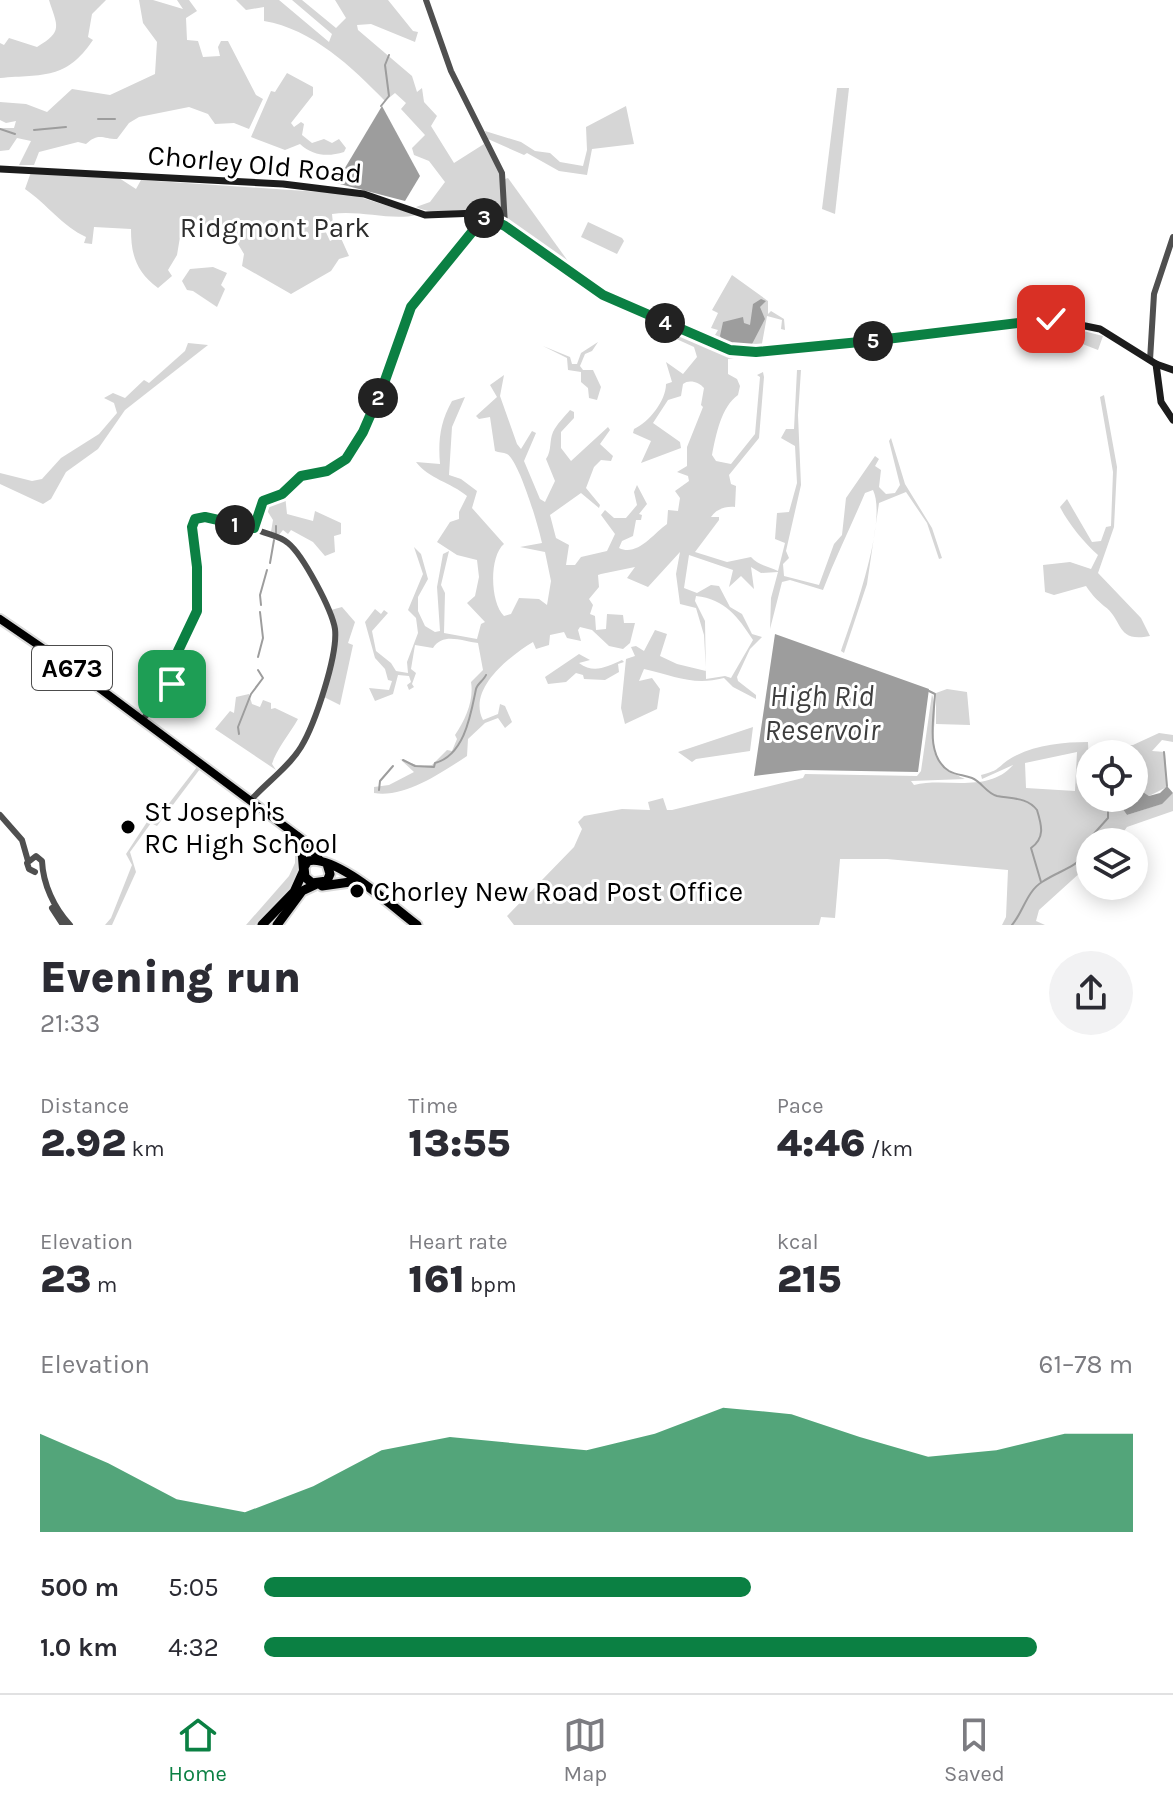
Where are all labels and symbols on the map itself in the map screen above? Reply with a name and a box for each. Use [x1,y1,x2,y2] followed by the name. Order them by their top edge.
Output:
[146,138,364,190] street label: Chorley Old Road
[464,198,504,238] pin: 3
[180,211,370,244] park label: Ridgmont Park
[1017,285,1085,353] pin
[645,303,685,343] pin: 4
[853,321,893,361] pin: 5
[358,378,398,418] pin: 2
[215,505,255,545] pin: 1
[32,646,112,690] road number: A673
[138,650,206,718] pin
[764,678,881,748] water label: High Rid Reservoir
[144,795,338,860] place label: St Joseph's RC High School
[119,818,137,836] marker: St Joseph's RC High School
[373,875,743,908] place label: Chorley New Road Post Office
[348,882,366,900] marker: Chorley New Road Post Office

